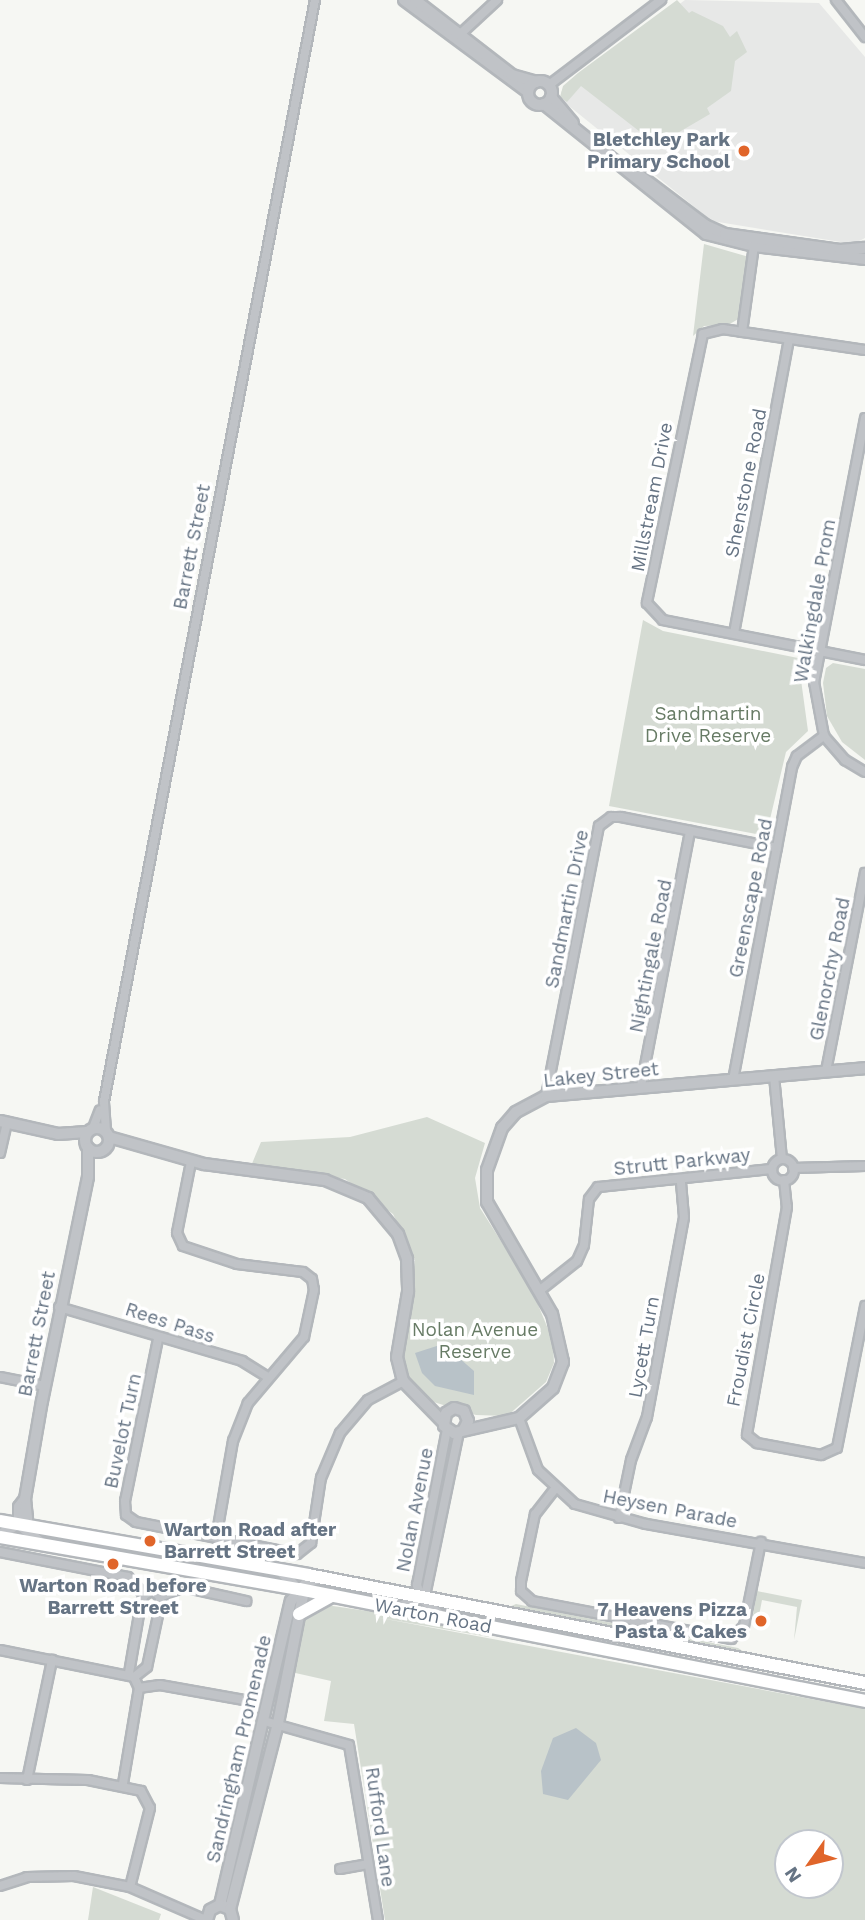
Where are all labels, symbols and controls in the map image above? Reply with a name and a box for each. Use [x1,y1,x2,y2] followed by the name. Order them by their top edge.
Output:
[587,129,730,173] place label: Bletchley Park Primary School
[736,143,752,159] marker: Bletchley Park Primary School
[720,406,772,560] street label: Shenstone Road
[626,420,678,574] street label: Millstream Drive
[169,482,215,612] street label: Barrett Street
[789,517,841,685] street label: Walkingdale Prom
[645,703,771,747] park label: Sandmartin Drive Reserve
[724,816,778,980] street label: Greenscape Road
[540,828,594,990] street label: Sandmartin Drive
[625,877,677,1035] street label: Nightingale Road
[805,895,855,1043] street label: Glenorchy Road
[542,1058,660,1092] street label: Lakey Street
[613,1143,751,1181] street label: Strutt Parkway
[14,1269,60,1399] street label: Barrett Street
[722,1271,770,1409] street label: Froudist Circle
[624,1294,664,1400] street label: Lycett Turn
[122,1298,218,1348] street label: Rees Pass
[411,1319,539,1363] park label: Nolan Avenue Reserve
[100,1371,146,1491] street label: Buvelot Turn
[392,1445,438,1575] street label: Nolan Avenue
[601,1485,739,1533] street label: Heysen Parade
[164,1519,336,1563] place label: Warton Road after Barrett Street
[142,1533,158,1549] marker: Warton Road after Barrett Street
[105,1556,121,1572] marker: Warton Road before Barrett Street
[19,1575,207,1619] place label: Warton Road before Barrett Street
[372,1593,494,1639] street label: Warton Road
[597,1599,747,1643] place label: 7 Heavens Pizza Pasta & Cakes
[753,1613,769,1629] marker: 7 Heavens Pizza Pasta & Cakes
[202,1633,276,1865] street label: Sandringham Promenade
[360,1766,400,1888] street label: Rufford Lane
[774,1829,844,1899] north arrow
[779,1863,806,1887] text: N

